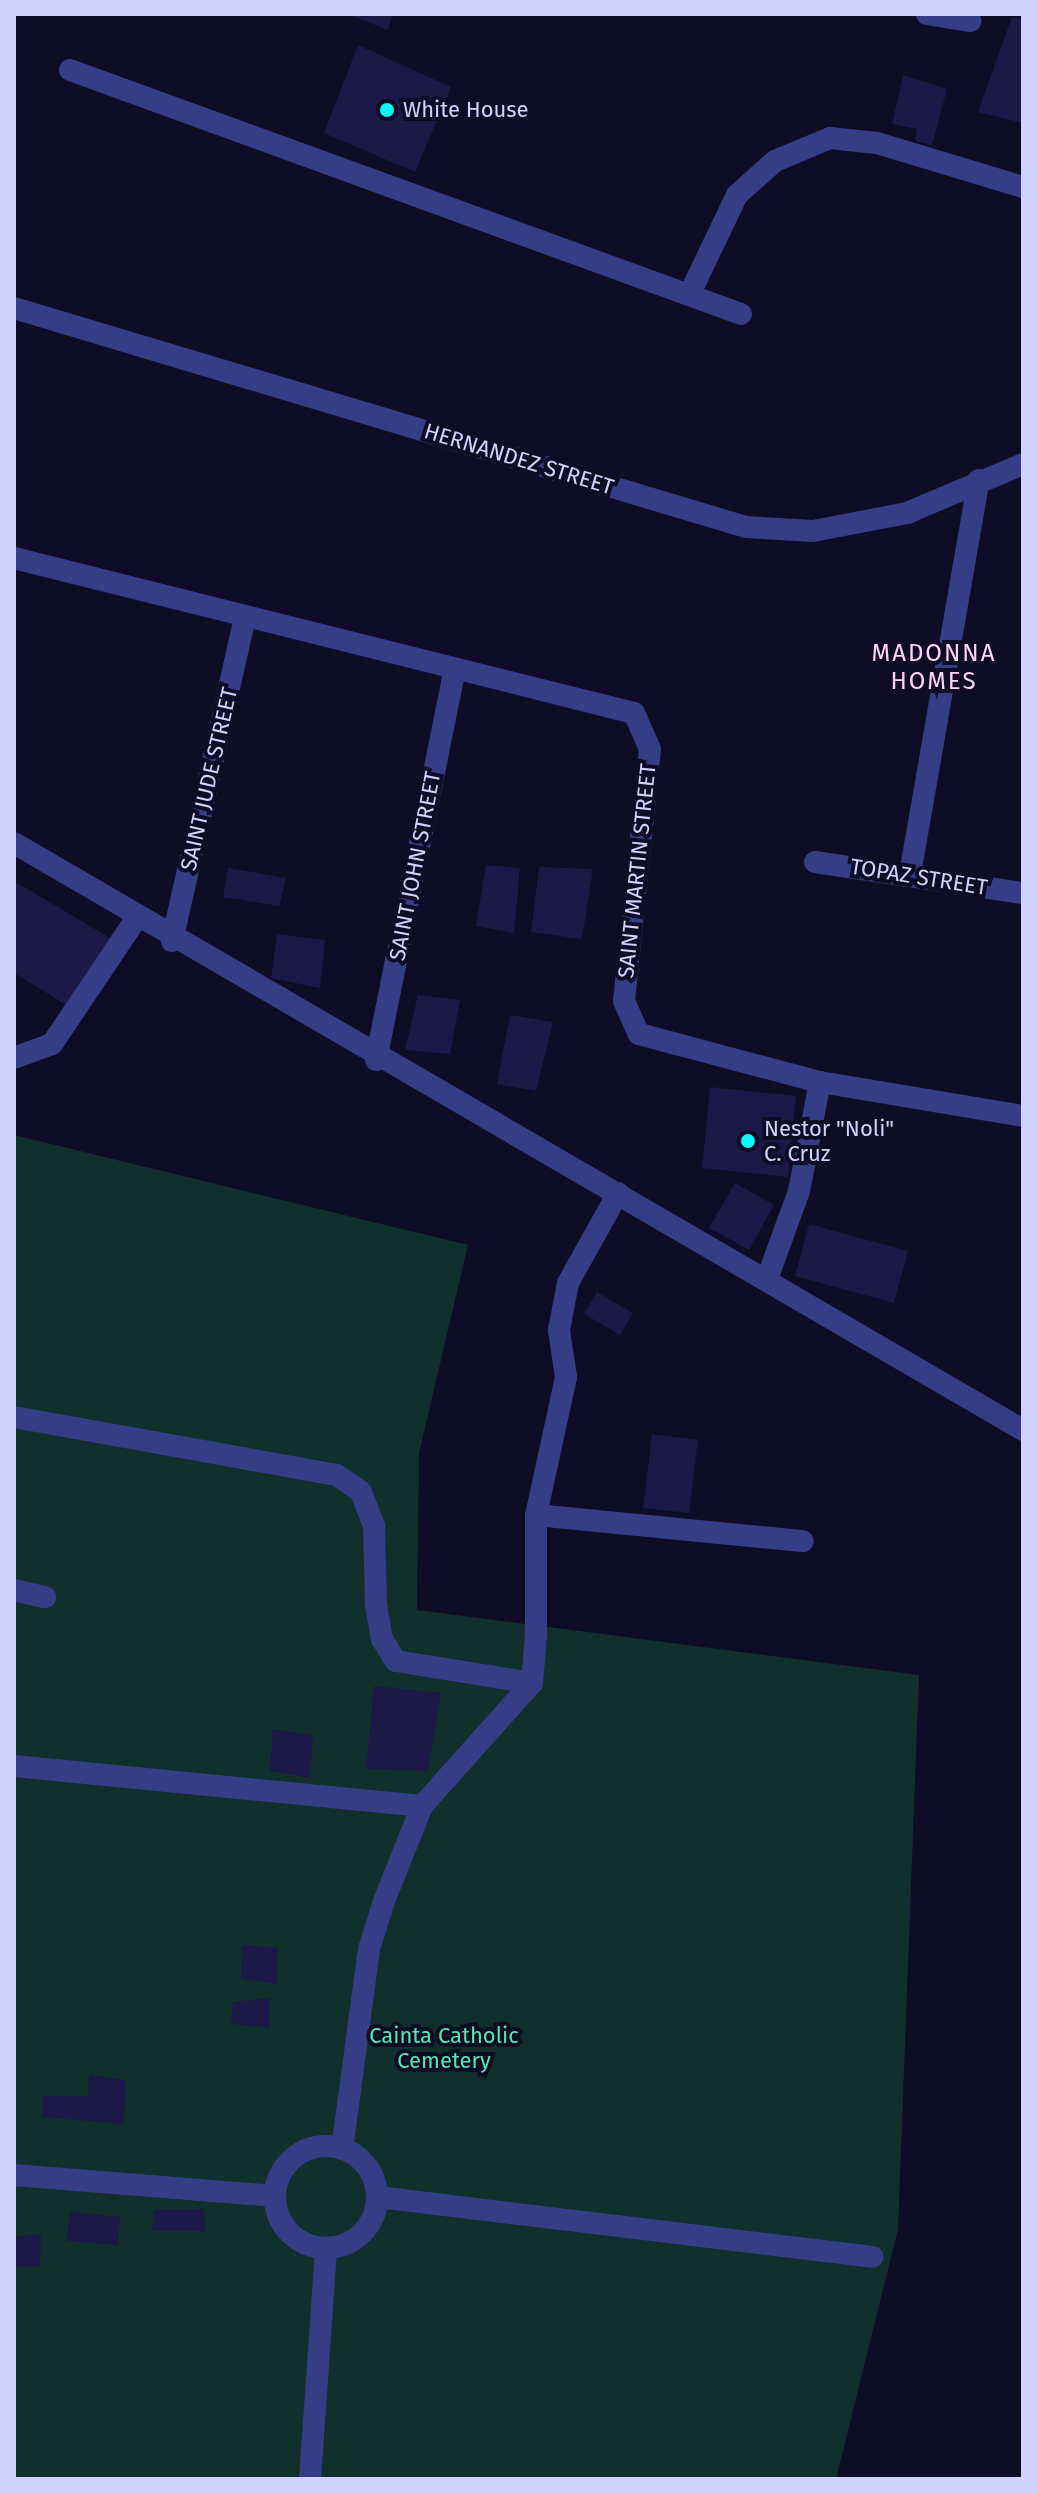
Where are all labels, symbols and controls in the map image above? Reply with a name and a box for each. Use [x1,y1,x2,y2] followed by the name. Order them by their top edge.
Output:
[403,97,529,123] place label: White House
[378,101,396,119] marker: White House
[421,418,617,500] street label: HERNANDEZ STREET
[871,640,997,696] district label: MADONNA HOMES
[175,685,243,873] street label: SAINT JUDE STREET
[613,762,661,980] street label: SAINT MARTIN STREET
[384,769,446,963] street label: SAINT JOHN STREET
[849,853,989,901] street label: TOPAZ STREET
[764,1115,894,1166] place label: Nestor "Noli" C. Cruz
[739,1132,757,1150] marker: Nestor "Noli" C. Cruz
[369,2022,519,2074] park label: Cainta Catholic Cemetery

